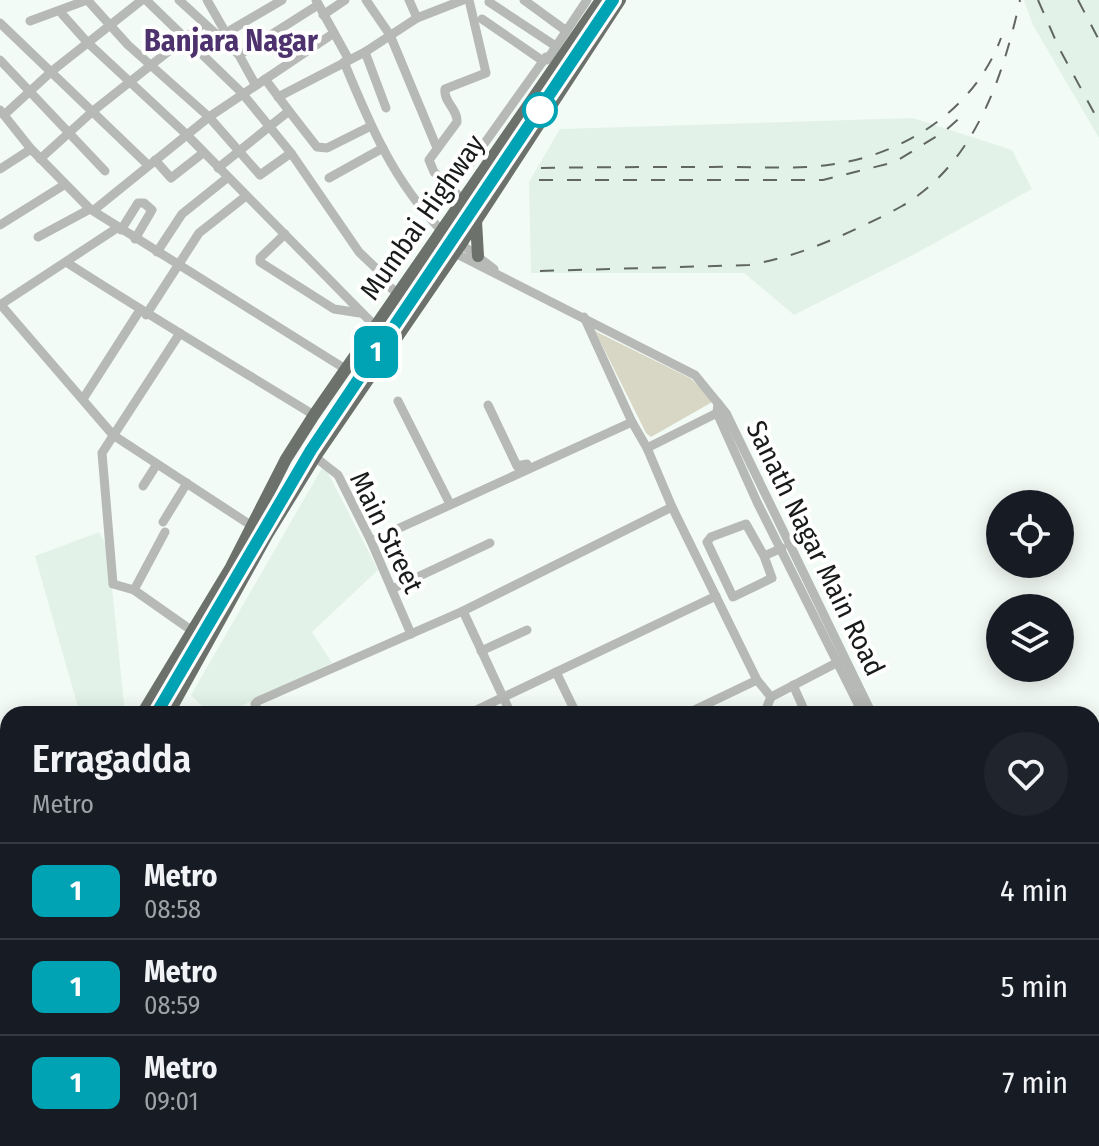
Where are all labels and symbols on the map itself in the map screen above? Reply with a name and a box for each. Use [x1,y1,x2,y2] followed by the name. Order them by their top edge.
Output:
[144,23,319,59] district label: Banjara Nagar
[523,93,557,127] unlabelled marker
[353,128,492,306] street label: Mumbai Highway
[350,326,402,378] line badge: 1
[739,415,892,681] street label: Sanath Nagar Main Road
[343,466,430,599] street label: Main Street

